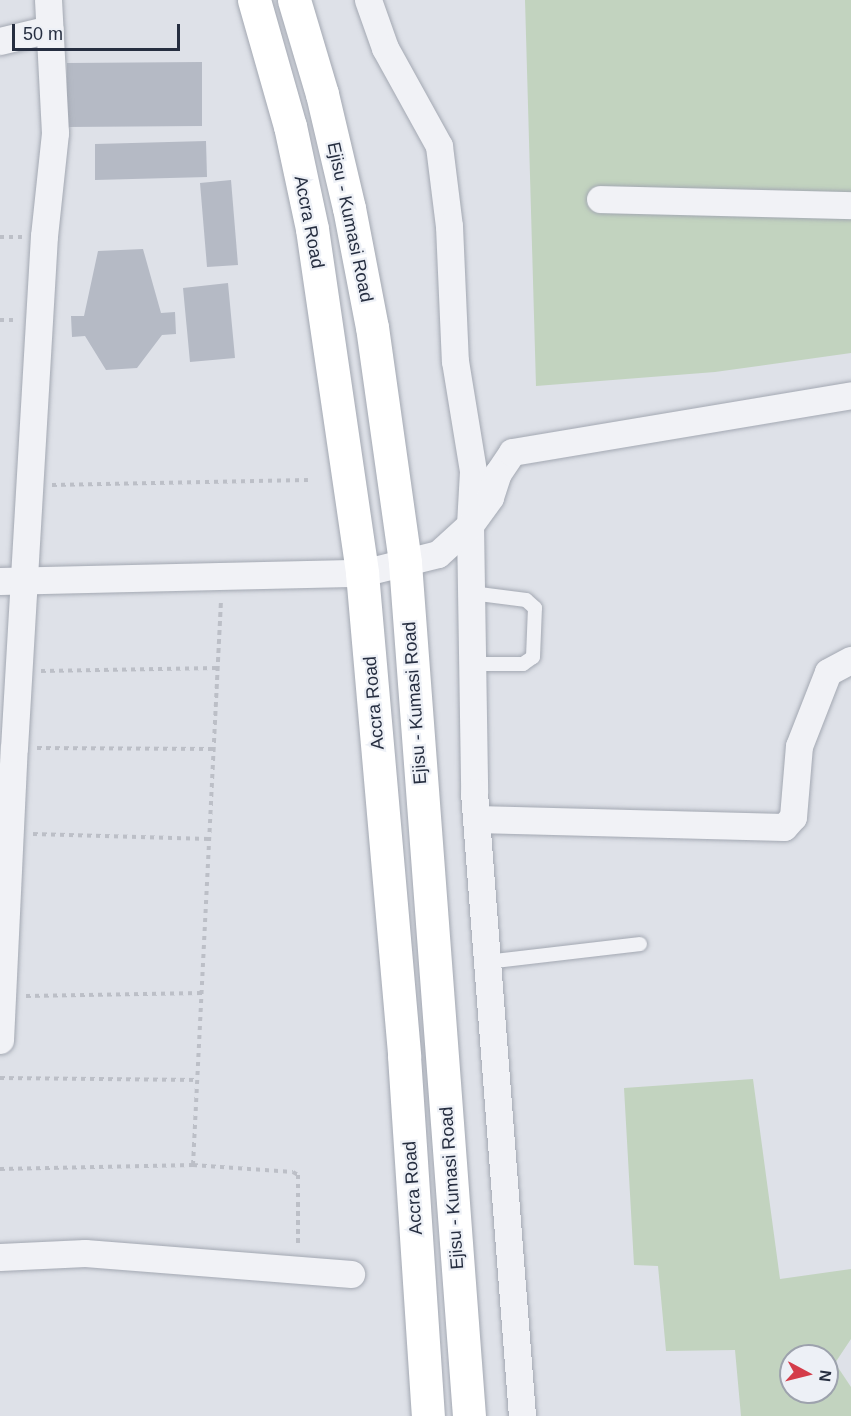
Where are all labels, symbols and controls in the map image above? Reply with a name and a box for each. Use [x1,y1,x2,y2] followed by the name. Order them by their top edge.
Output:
[15,12,183,50] scale bar
[23,24,63,44] text: 50 m
[322,140,378,304] street label: Ejisu - Kumasi Road
[289,174,329,270] street label: Accra Road
[399,621,431,785] street label: Ejisu - Kumasi Road
[359,655,389,751] street label: Accra Road
[436,1106,468,1270] street label: Ejisu - Kumasi Road
[399,1140,427,1236] street label: Accra Road
[779,1344,839,1404] north arrow
[816,1369,835,1383] text: N

